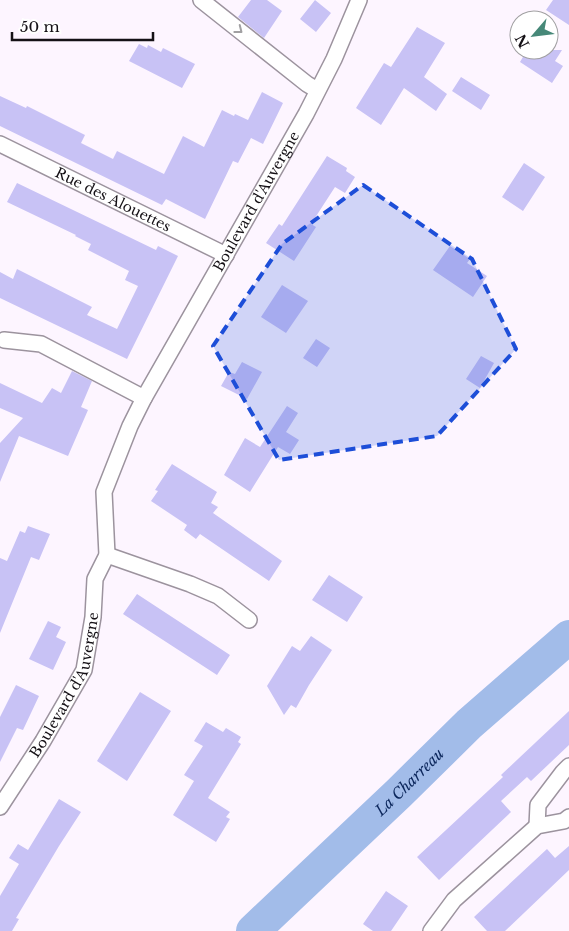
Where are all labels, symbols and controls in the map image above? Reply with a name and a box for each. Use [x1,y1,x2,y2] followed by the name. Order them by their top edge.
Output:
[12,10,154,42] scale bar
[509,10,559,60] north arrow
[20,17,60,36] text: 50 m
[233,25,242,33] one-way arrow
[511,31,534,51] text: N
[209,128,303,275] street label: Boulevard d'Auvergne
[52,164,174,236] street label: Rue des Alouettes
[26,612,102,761] street label: Boulevard d'Auvergne
[370,744,448,820] water label: La Charreau

